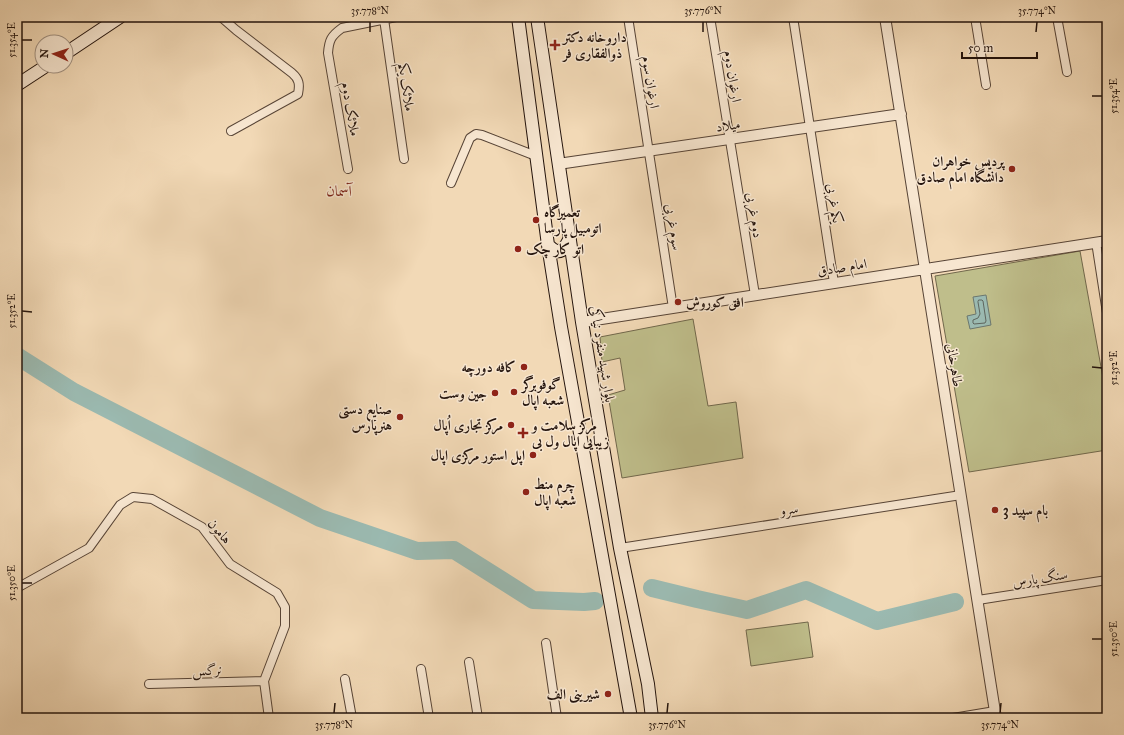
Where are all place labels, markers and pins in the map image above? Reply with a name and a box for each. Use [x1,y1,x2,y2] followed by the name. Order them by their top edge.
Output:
[561,29,627,63] place label: داروخانه دکتر ذوالفقاری فر
[550,40,560,50] marker: داروخانه دکتر ذوالفقاری فر
[917,153,1005,190] place label: پردیس خواهران دانشگاه امام صادق
[1007,164,1017,174] marker: پردیس خواهران دانشگاه امام صادق
[544,203,601,239] place label: تعمیرگاه اتومبیل پارسا
[531,215,541,225] marker: تعمیرگاه اتومبیل پارسا
[526,241,584,259] place label: اتو کار چک
[513,244,523,254] marker: اتو کار چک
[686,294,744,311] place label: افق کوروش
[673,297,683,307] marker: افق کوروش
[461,359,516,377] place label: کافه دورچه
[519,362,529,372] marker: کافه دورچه
[520,375,564,411] place label: گوفوبرگر شعبه اپال
[439,385,488,402] place label: جین وست
[509,387,519,397] marker: گوفوبرگر شعبه اپال
[490,388,500,398] marker: جین وست
[339,401,392,436] place label: صنایع دستی هنرپارس
[395,412,405,422] marker: صنایع دستی هنرپارس
[433,414,503,436] place label: مرکز تجاری اُپال
[530,417,610,452] place label: مرکز سلامت و زیبایی اپال ول بی
[506,420,516,430] marker: مرکز تجاری اُپال
[517,427,529,439] marker: مرکز سلامت و زیبایی اپال ول بی
[431,447,525,466] place label: اپل استور مرکزی اپال
[528,450,538,460] marker: اپل استور مرکزی اپال
[534,476,576,511] place label: چرم منط شعبه اپال
[521,487,531,497] marker: چرم منط شعبه اپال
[1003,502,1049,523] place label: بام سپید 3
[990,505,1000,515] marker: بام سپید 3
[546,686,600,703] place label: شیرینی الف
[603,689,613,699] marker: شیرینی الف

